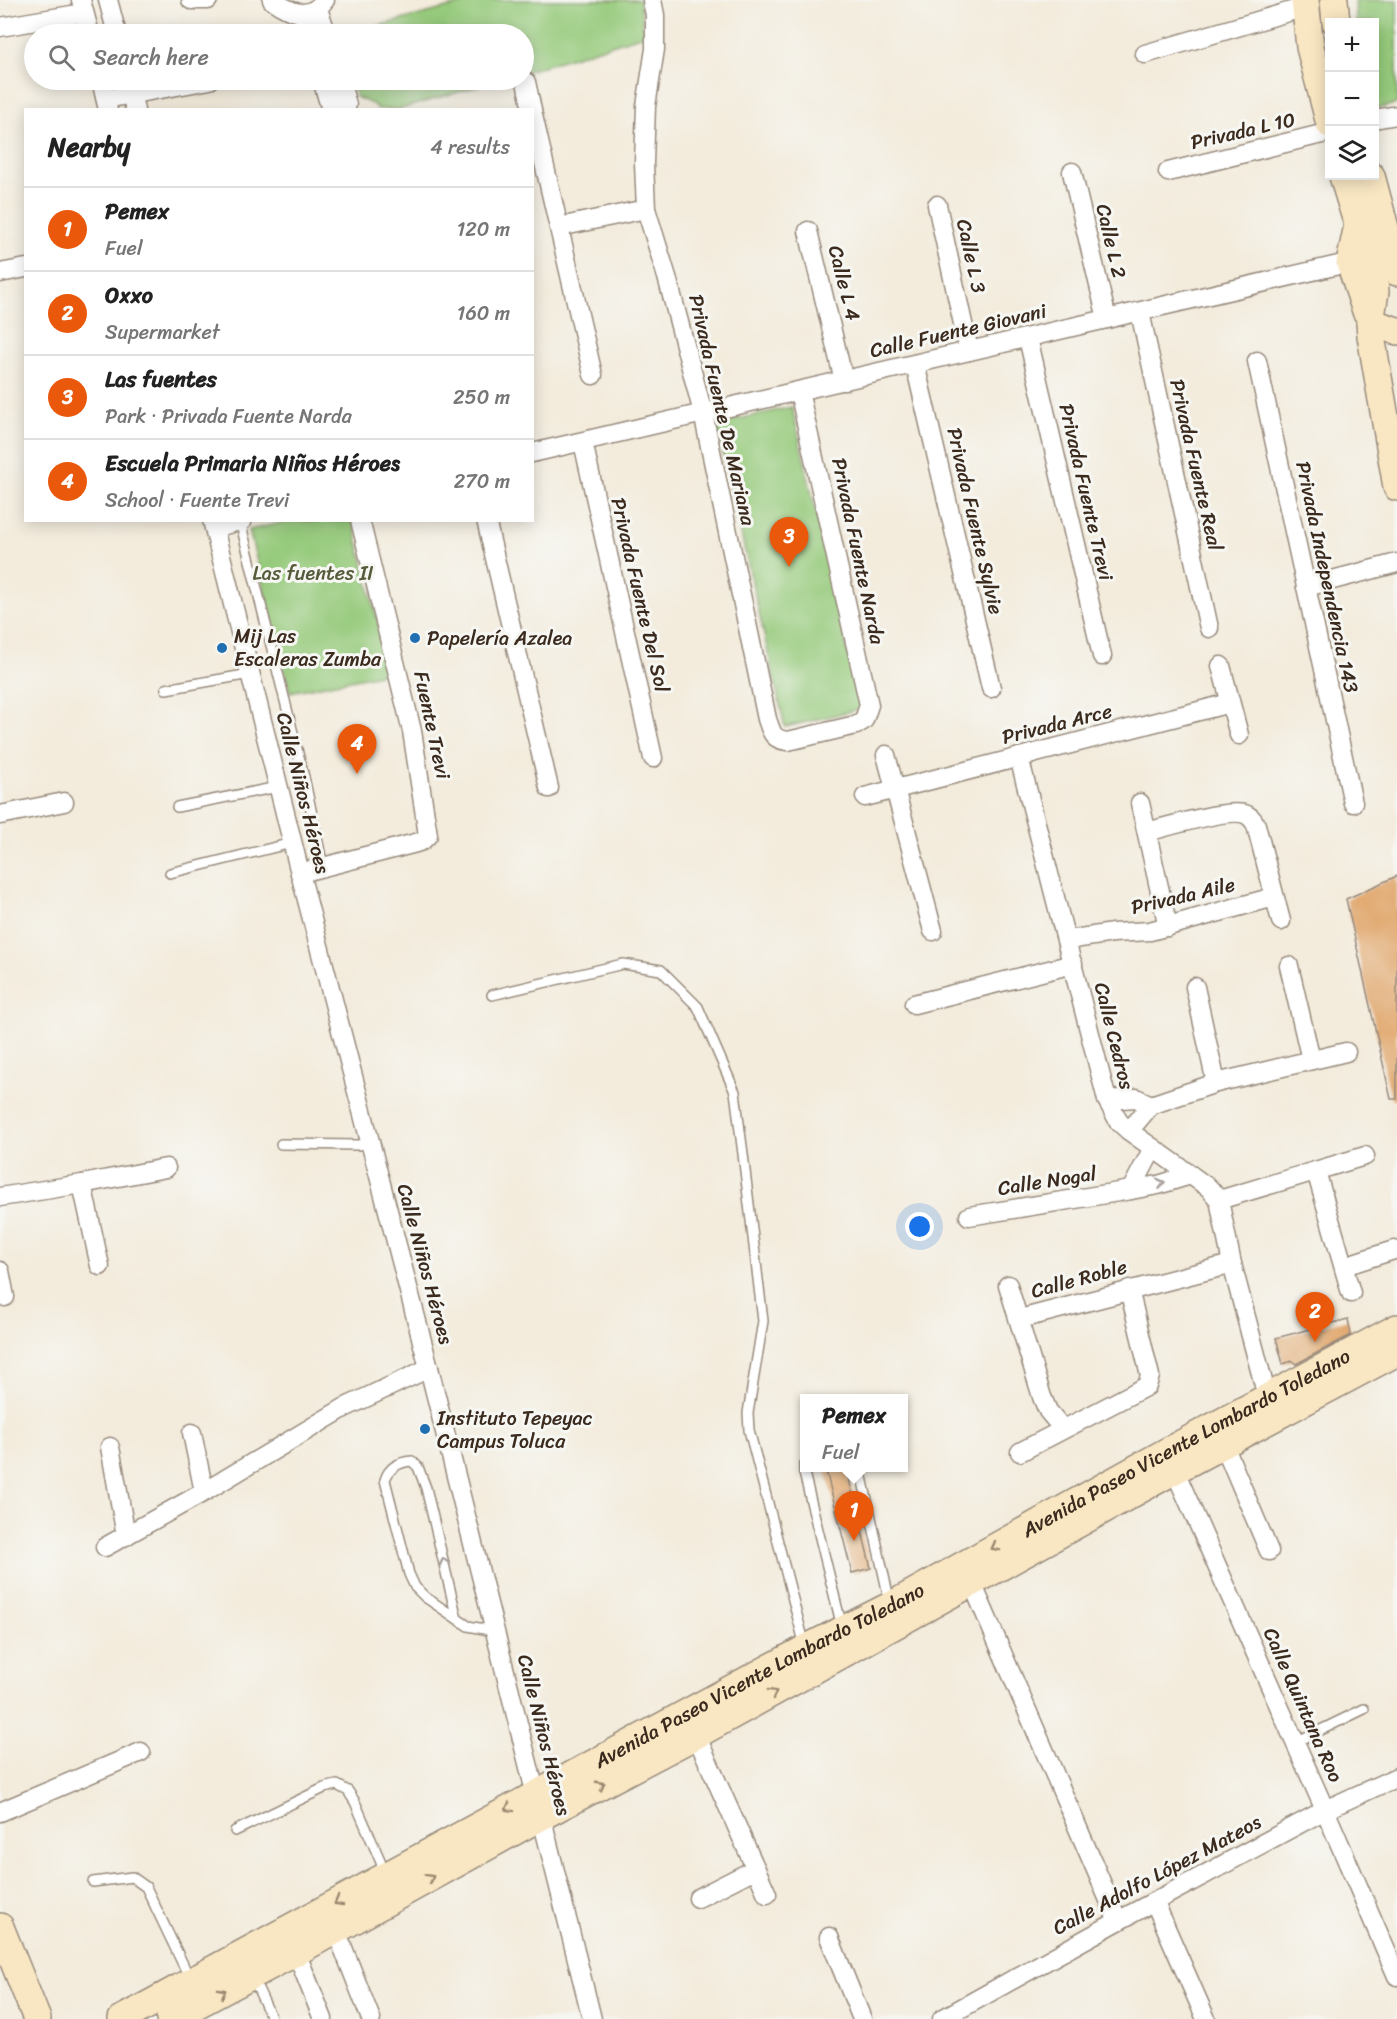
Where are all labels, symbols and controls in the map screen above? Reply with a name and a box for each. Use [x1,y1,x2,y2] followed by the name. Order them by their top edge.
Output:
[1325,18,1379,180] map controls
[1325,18,1379,72] button: +
[24,24,534,90] search box
[93,38,209,77] text: Search here
[45,41,78,74] icon: search
[1325,72,1379,126] button: −
[1187,102,1299,160] street label: Privada L 10
[48,124,130,170] text: Nearby
[1325,126,1379,180] button: layers
[430,130,510,165] text: 4 results
[105,192,169,231] text: Pemex
[1085,200,1137,282] street label: Calle L 2
[63,212,72,247] text: 1
[457,212,510,247] text: 120 m
[946,216,996,296] street label: Calle L 3
[105,231,143,266] text: Fuel
[818,242,870,324] street label: Calle L 4
[105,276,153,315] text: Oxxo
[678,291,766,530] street label: Privada Fuente De Mariana
[866,294,1050,368] street label: Calle Fuente Giovani
[62,296,73,331] text: 2
[457,296,510,331] text: 160 m
[105,315,220,350] text: Supermarket
[105,360,217,399] text: Las fuentes
[1159,376,1233,555] street label: Privada Fuente Real
[62,380,73,415] text: 3
[453,380,510,415] text: 250 m
[105,399,352,434] text: Park · Privada Fuente Narda
[1049,400,1124,585] street label: Privada Fuente Trevi
[936,424,1014,618] street label: Privada Fuente Sylvie
[105,444,400,483] text: Escuela Primaria Niños Héroes
[821,454,895,648] street label: Privada Fuente Narda
[1285,458,1369,696] street label: Privada Independencia 143
[61,464,74,499] text: 4
[454,464,510,499] text: 270 m
[105,483,289,518] text: School · Fuente Trevi
[601,494,680,697] street label: Privada Fuente Del Sol
[770,518,808,567] pin: 3
[252,556,374,591] park label: Las fuentes II
[234,619,382,677] place label: Mij Las Escaleras Zumba
[427,621,572,656] place label: Papelería Azalea
[408,631,422,645] marker: Papelería Azalea
[215,641,229,655] marker: Mij Las Escaleras Zumba
[404,668,461,784] street label: Fuente Trevi
[998,693,1116,755] street label: Privada Arce
[266,709,340,878] street label: Calle Niños Héroes
[338,724,376,774] pin: 4
[1128,867,1238,925] street label: Privada Aile
[1084,979,1144,1094] street label: Calle Cedros
[995,1156,1100,1206] street label: Calle Nogal
[1156,1178,1166,1191] one-way arrow
[387,1180,463,1349] street label: Calle Niños Héroes
[905,1212,934,1241] your location
[1027,1249,1131,1309] street label: Calle Roble
[1296,1292,1334,1342] pin: 2
[1014,1339,1357,1547] street label: Avenida Paseo Vicente Lombardo Toledano
[800,1394,908,1472] popup
[822,1396,886,1435] text: Pemex
[436,1401,593,1459] place label: Instituto Tepeyac Campus Toluca
[418,1422,432,1436] marker: Instituto Tepeyac Campus Toluca
[822,1435,860,1470] text: Fuel
[834,1492,874,1541] pin: 1
[991,1540,1002,1551] one-way arrow
[438,1557,451,1567] one-way arrow
[587,1573,931,1778] street label: Avenida Paseo Vicente Lombardo Toledano
[1253,1622,1353,1788] street label: Calle Quintana Roo
[507,1651,581,1820] street label: Calle Niños Héroes
[767,1689,777,1700] one-way arrow
[595,1781,605,1792] one-way arrow
[505,1801,515,1812] one-way arrow
[1046,1805,1268,1945] street label: Calle Adolfo López Mateos
[423,1874,434,1885] one-way arrow
[334,1895,344,1906] one-way arrow
[215,1988,226,1999] one-way arrow

